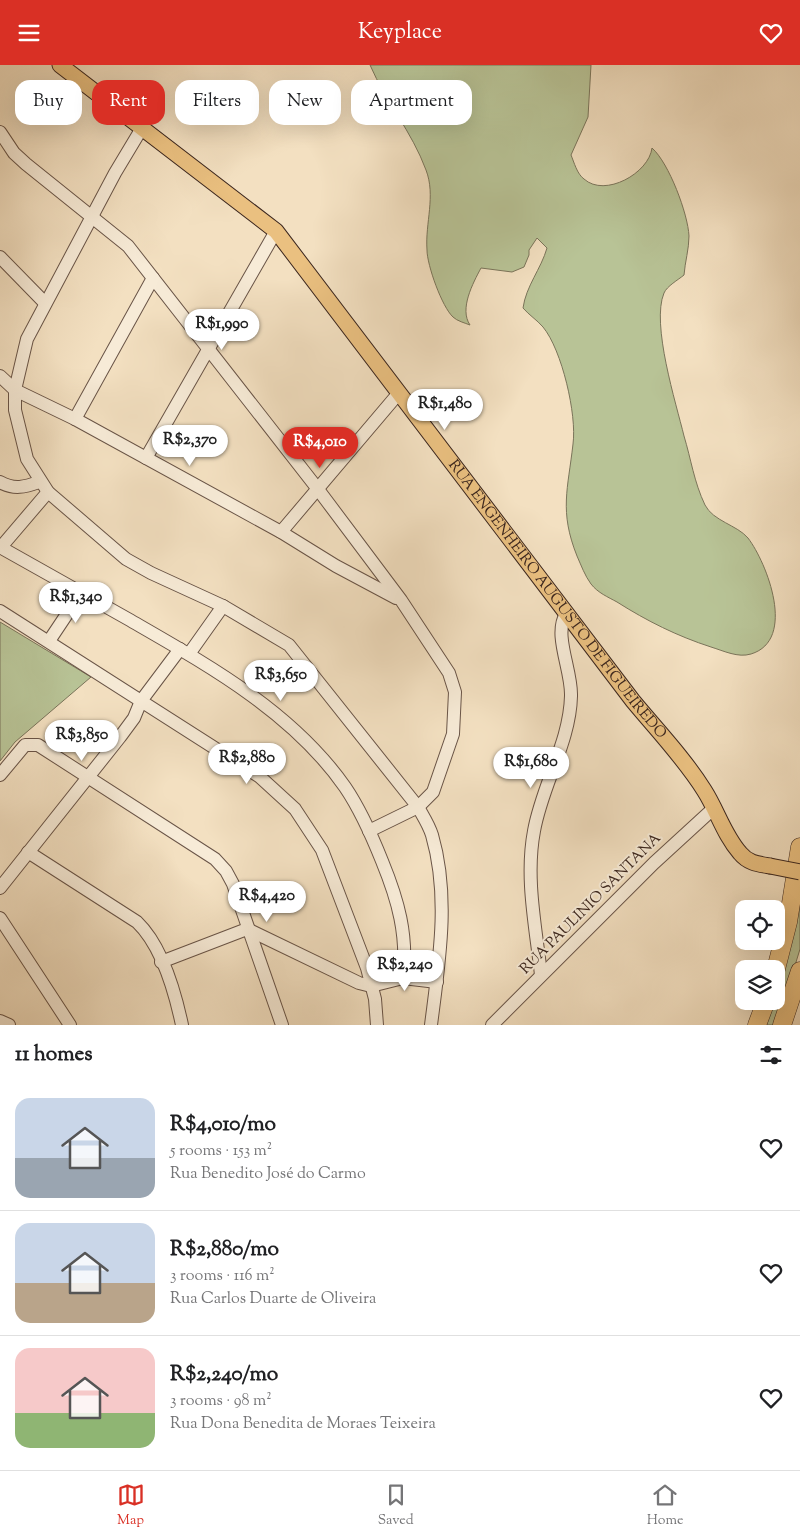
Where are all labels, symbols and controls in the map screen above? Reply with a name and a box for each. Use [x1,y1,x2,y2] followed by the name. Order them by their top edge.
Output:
[358,17,442,49] text: Keyplace
[15,19,43,47] icon: menu
[757,19,785,47] icon: heart
[15,80,82,125] chip: Buy
[92,80,165,125] chip: Rent
[175,80,259,125] chip: Filters
[269,80,341,125] chip: New
[351,80,472,125] chip: Apartment
[176,309,268,351] pin: R$1,990
[195,313,249,336] text: R$1,990
[399,389,491,431] pin: R$1,480
[418,393,472,416] text: R$1,480
[144,425,236,467] pin: R$2,370
[274,427,366,469] pin: R$4,010
[163,429,217,452] text: R$2,370
[293,431,347,454] text: R$4,010
[443,456,672,744] street label: RUA ENGENHEIRO AUGUSTO DE FIGUEIREDO
[30,581,122,624] pin: R$1,340
[50,586,102,609] text: R$1,340
[235,659,327,702] pin: R$3,650
[255,664,307,687] text: R$3,650
[36,719,128,762] pin: R$3,850
[56,724,108,747] text: R$3,850
[201,743,293,785] pin: R$2,880
[219,747,275,770] text: R$2,880
[485,747,577,789] pin: R$1,680
[504,751,558,774] text: R$1,680
[516,829,666,979] street label: RUA PAULINIO SANTANA
[221,881,313,923] pin: R$4,420
[239,885,295,908] text: R$4,420
[735,900,785,1010] map controls
[735,900,785,950] button: locate
[359,949,451,992] pin: R$2,240
[377,954,433,977] text: R$2,240
[735,960,785,1010] button: layers
[15,1040,93,1070] text: 11 homes
[757,1041,785,1069] icon: filters
[170,1110,276,1140] text: R$4,010/mo
[55,1118,115,1178] icon: home
[757,1134,785,1162] icon: heart
[170,1140,272,1163] text: 5 rooms · 153 m²
[170,1163,366,1186] text: Rua Benedito José do Carmo
[170,1235,279,1265] text: R$2,880/mo
[55,1243,115,1303] icon: home
[757,1259,785,1287] icon: heart
[170,1265,275,1288] text: 3 rooms · 116 m²
[170,1288,376,1311] text: Rua Carlos Duarte de Oliveira
[170,1360,278,1390] text: R$2,240/mo
[55,1368,115,1428] icon: home
[757,1384,785,1412] icon: heart
[170,1390,272,1413] text: 3 rooms · 98 m²
[170,1413,436,1436] text: Rua Dona Benedita de Moraes Teixeira
[117,1481,145,1531] tab: Map
[378,1481,414,1531] tab: Saved
[647,1481,683,1531] tab: Home

